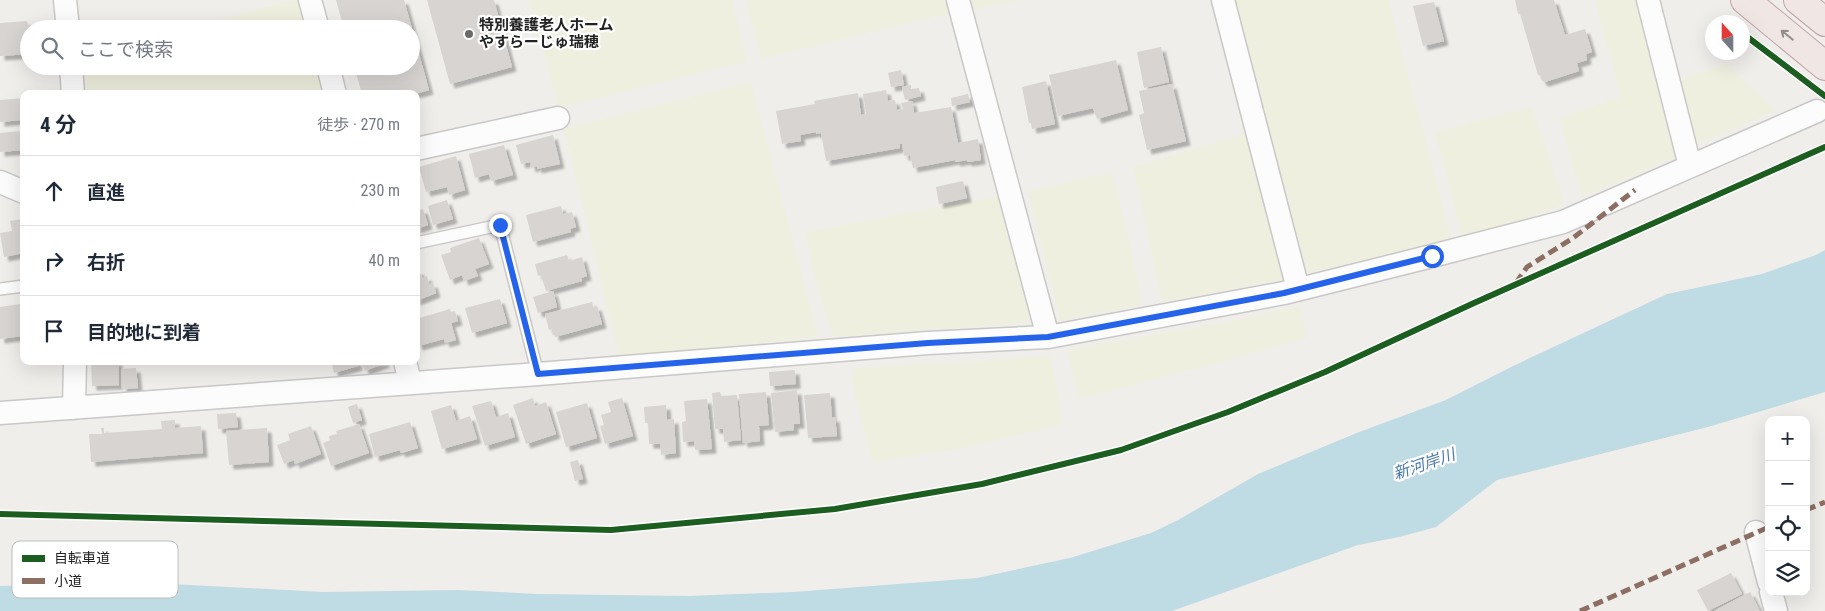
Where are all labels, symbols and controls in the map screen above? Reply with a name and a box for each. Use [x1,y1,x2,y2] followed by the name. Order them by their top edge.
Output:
[1705,15,1750,60] north arrow
[479,16,614,51] place label: 特別養護老人ホーム やすらーじゅ瑞穂
[20,20,420,75] search box
[463,28,475,40] marker: 特別養護老人ホーム やすらーじゅ瑞穂
[1781,29,1794,40] one-way arrow
[38,34,66,62] icon: search
[78,38,173,61] text: ここで検索
[40,113,76,137] text: 4 分
[317,115,400,134] text: 徒歩 · 270 m
[40,177,68,205] icon: ahead
[87,181,125,204] text: 直進
[361,181,400,200] text: 230 m
[489,214,512,237] route end
[1421,245,1444,268] route start
[40,247,68,275] icon: right
[87,251,125,274] text: 右折
[368,251,400,270] text: 40 m
[40,317,68,345] icon: arrive
[87,321,201,344] text: 目的地に到着
[1765,416,1810,596] map controls
[1765,416,1810,461] button: +
[1391,444,1459,483] water label: 新河岸川
[1765,461,1810,506] button: −
[1765,506,1810,551] button: locate
[12,541,178,598] legend
[54,550,110,566] text: 自転車道
[1765,551,1810,596] button: layers
[54,573,82,589] text: 小道

